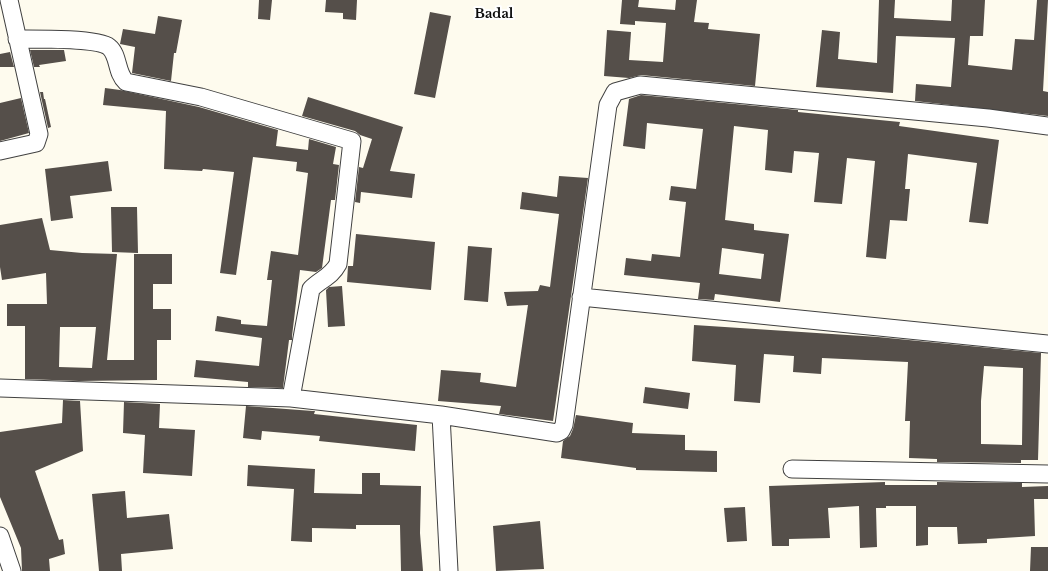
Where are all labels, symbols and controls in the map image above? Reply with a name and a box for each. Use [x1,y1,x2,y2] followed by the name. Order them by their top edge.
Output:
[475,6,513,22] district label: Badal

